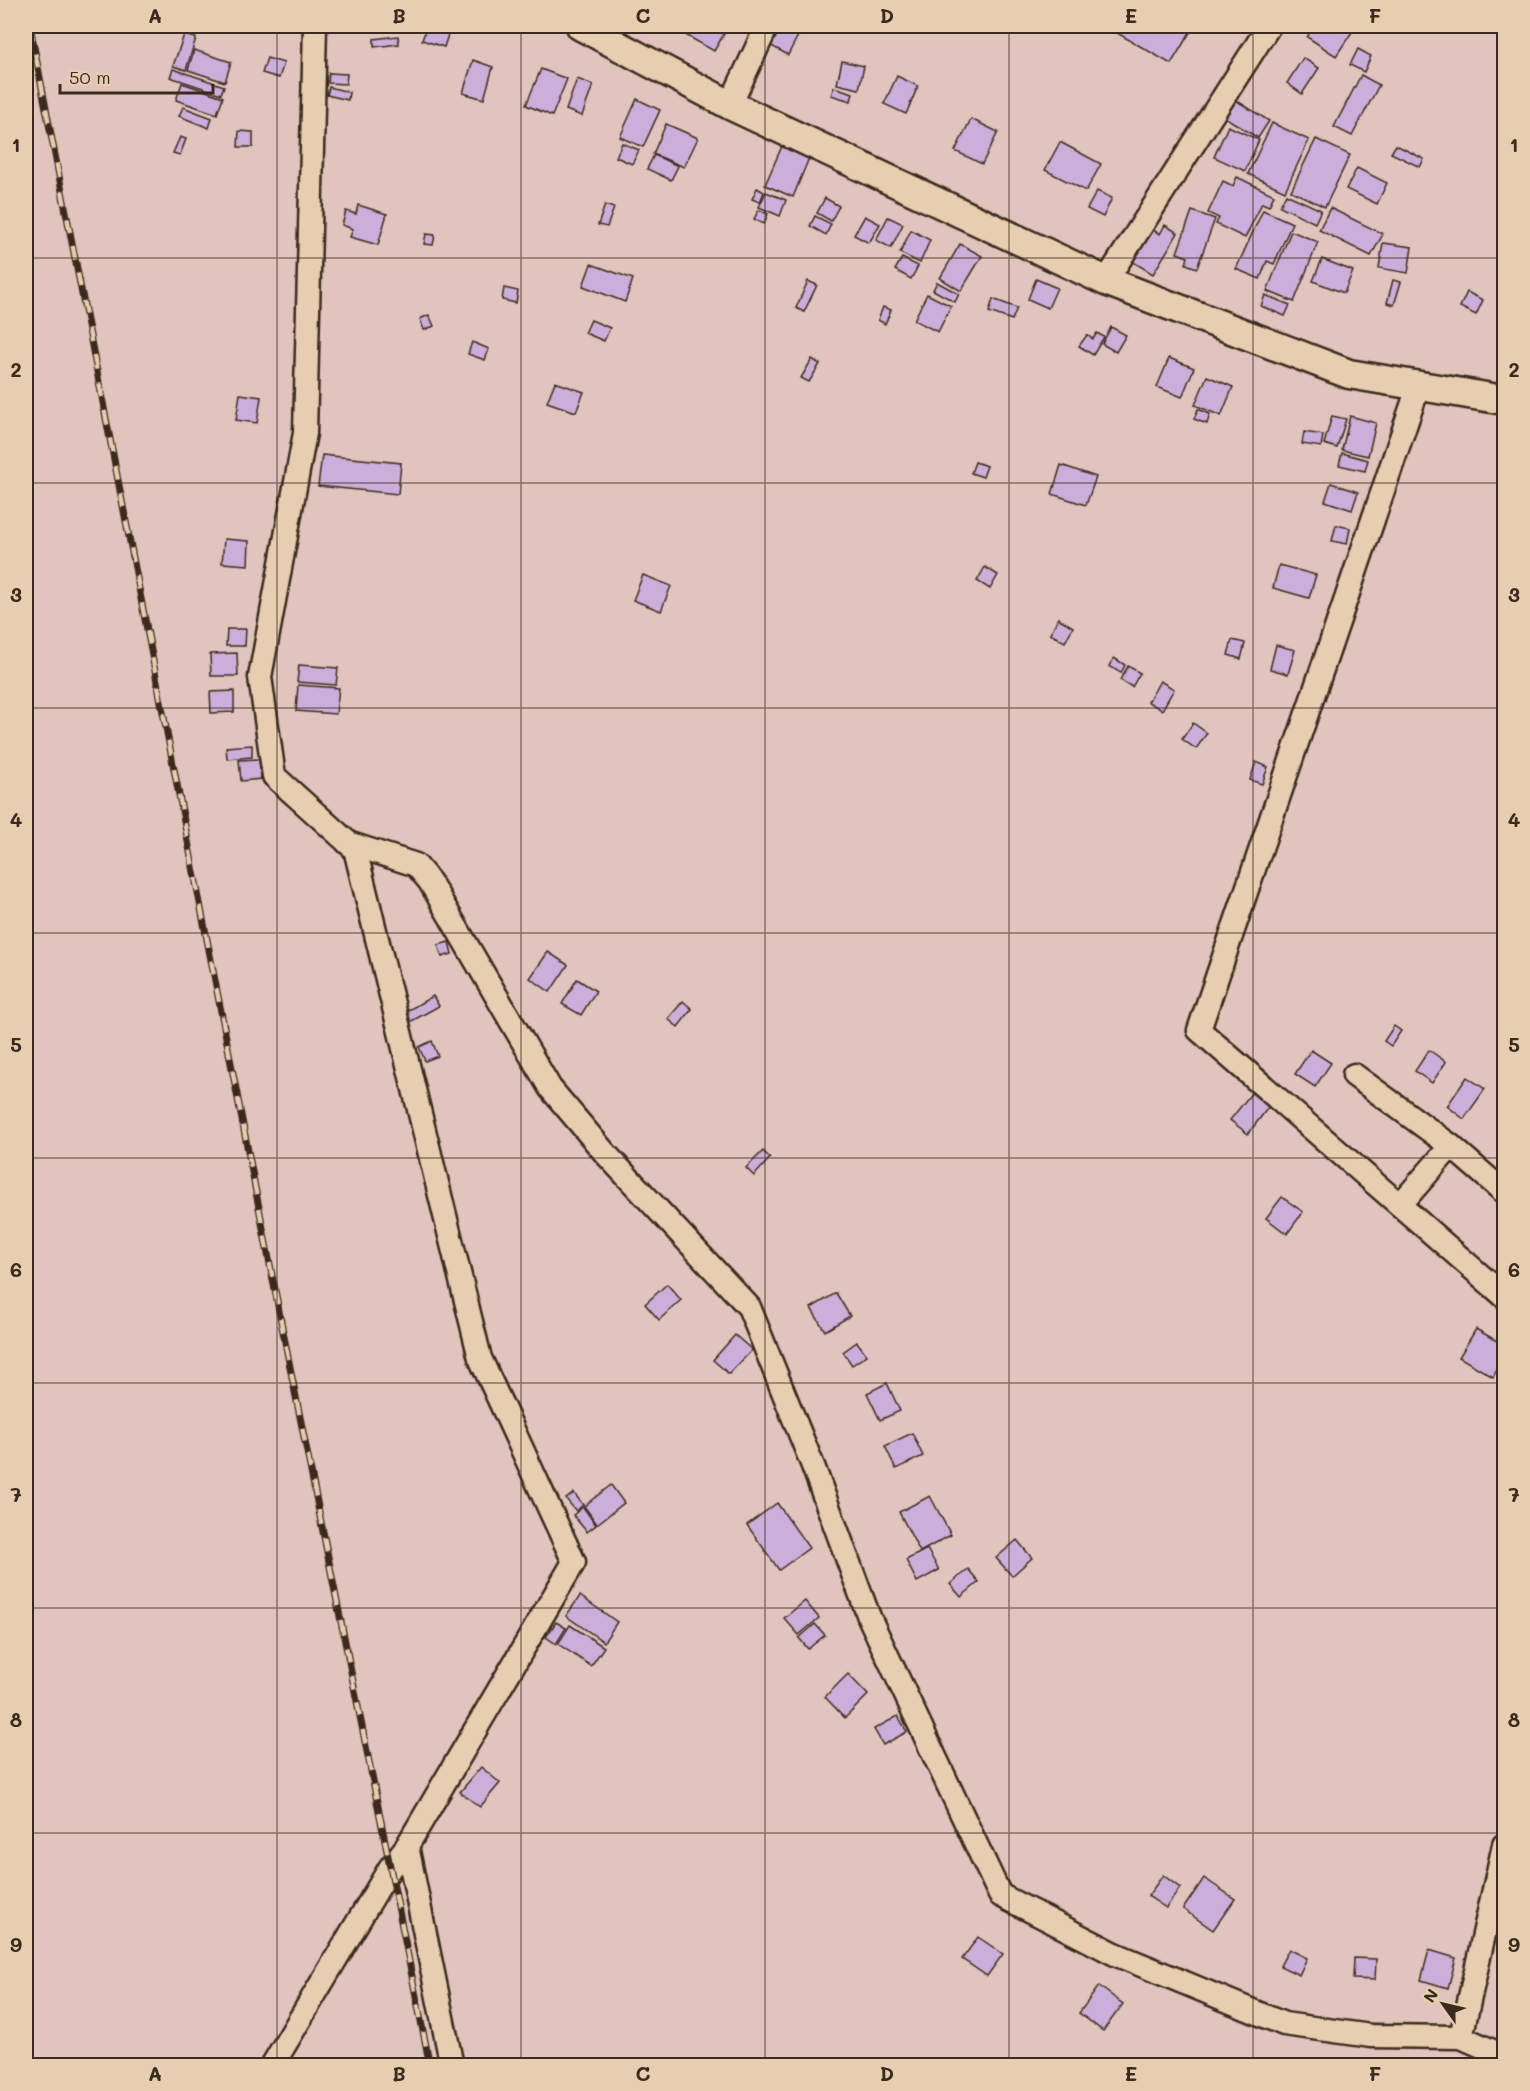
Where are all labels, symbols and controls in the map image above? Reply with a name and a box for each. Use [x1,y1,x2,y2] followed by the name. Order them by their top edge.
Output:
[148,2,162,28] text: A
[392,2,406,28] text: B
[636,2,651,28] text: C
[880,2,894,28] text: D
[1125,2,1137,28] text: E
[1369,2,1382,28] text: F
[60,57,213,95] scale bar
[69,65,111,89] text: 50 m
[12,131,20,157] text: 1
[1510,131,1518,157] text: 1
[10,356,22,382] text: 2
[1508,356,1520,382] text: 2
[10,581,22,607] text: 3
[1508,581,1520,607] text: 3
[10,806,23,832] text: 4
[1508,806,1521,832] text: 4
[10,1031,22,1057] text: 5
[1508,1031,1520,1057] text: 5
[10,1256,22,1282] text: 6
[1508,1256,1520,1282] text: 6
[10,1481,22,1507] text: 7
[1508,1481,1520,1507] text: 7
[10,1706,22,1732] text: 8
[1508,1706,1520,1732] text: 8
[10,1931,22,1957] text: 9
[1508,1931,1520,1957] text: 9
[1413,1974,1473,2034] north arrow
[1418,1984,1442,2006] text: N
[148,2060,162,2086] text: A
[392,2060,406,2086] text: B
[636,2060,651,2086] text: C
[880,2060,894,2086] text: D
[1125,2060,1137,2086] text: E
[1369,2060,1382,2086] text: F

